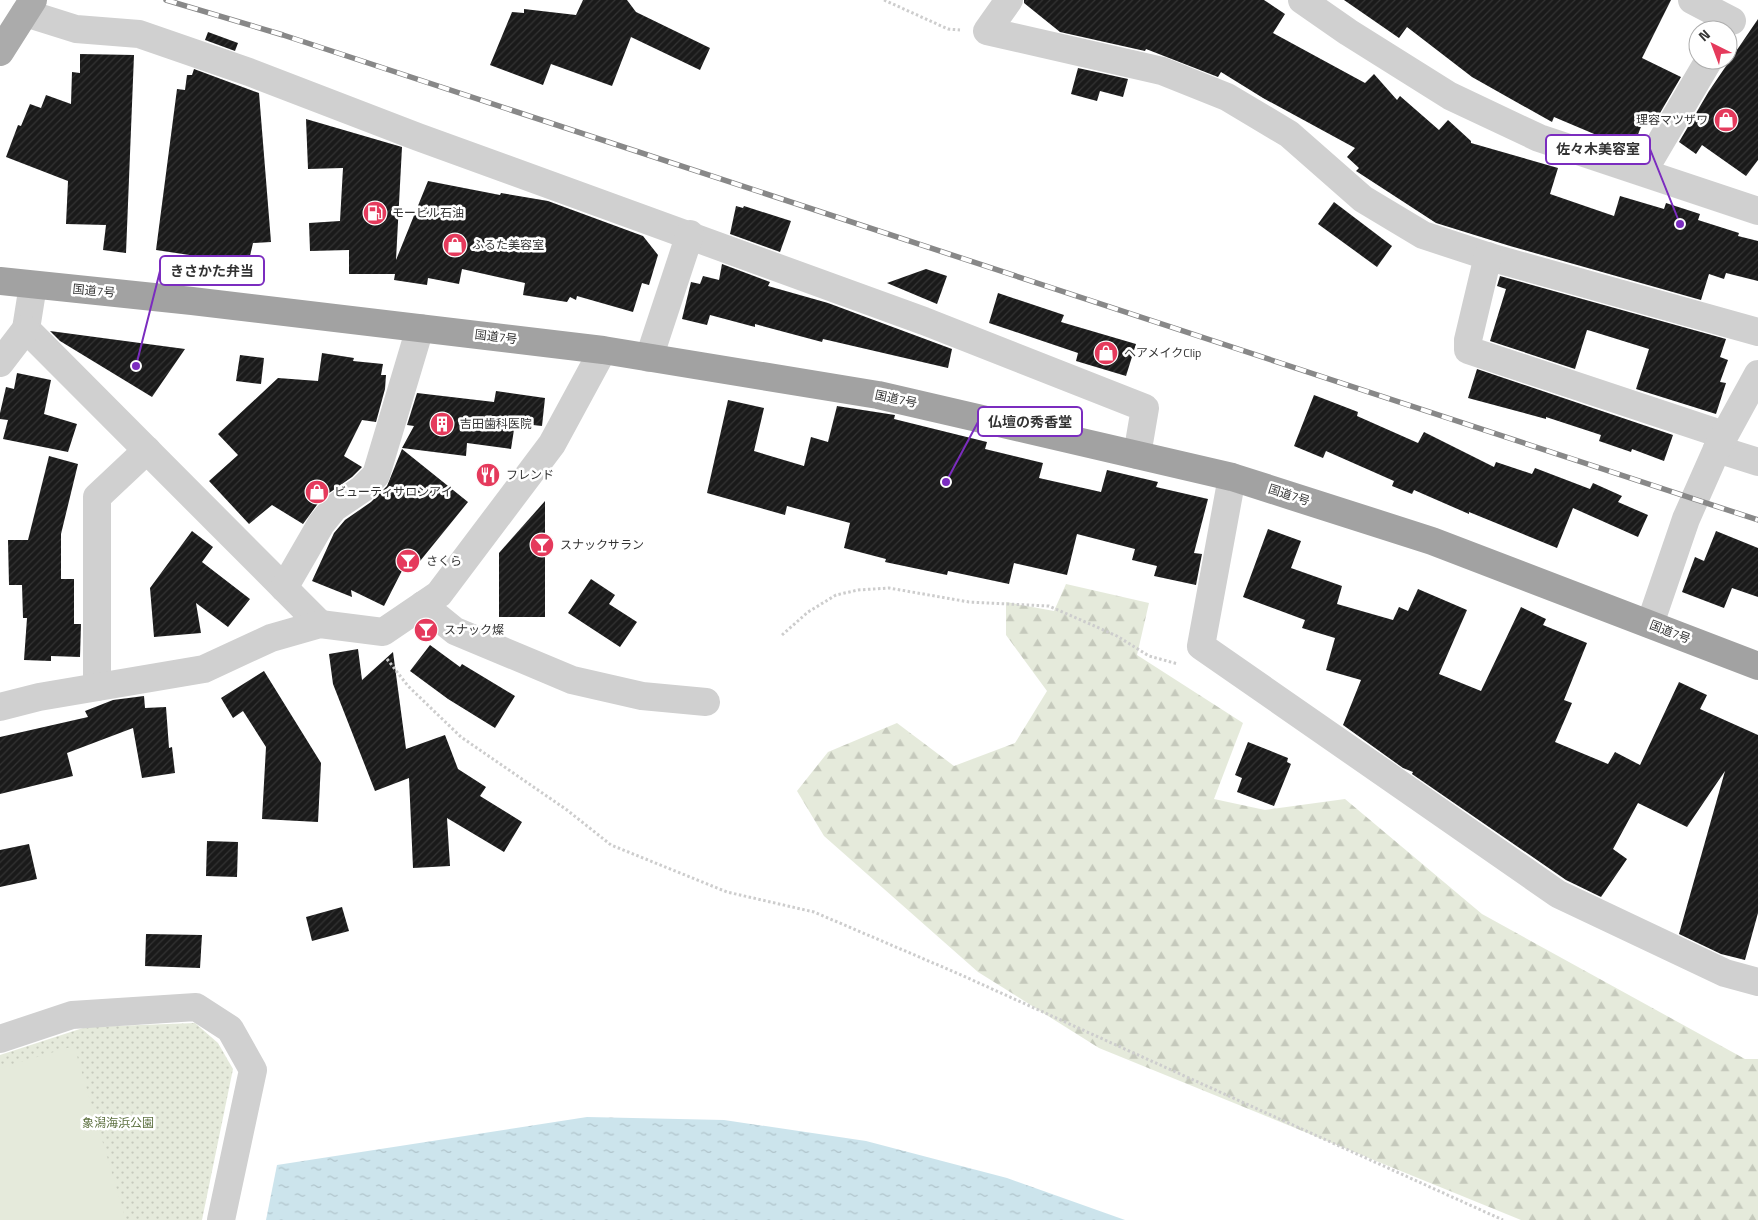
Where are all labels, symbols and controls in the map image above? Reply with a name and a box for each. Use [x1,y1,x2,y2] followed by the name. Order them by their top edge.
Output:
[1688,20,1738,70] north arrow
[1693,24,1715,46] text: N
[1713,107,1739,133] shop icon: 理容マツザワ
[1636,110,1708,129] place label: 理容マツザワ
[1546,135,1650,164] callout: 佐々木美容室
[1556,138,1640,159] text: 佐々木美容室
[362,200,388,226] fuel station icon: モービル石油
[392,203,464,222] place label: モービル石油
[442,232,468,258] shop icon: ふるた美容室
[472,235,544,254] place label: ふるた美容室
[160,256,264,285] callout: きさかた弁当
[170,260,254,281] text: きさかた弁当
[72,279,116,302] street label: 国道7号
[474,324,518,349] street label: 国道7号
[1093,340,1119,366] shop icon: ヘアメイクClip
[1124,343,1201,362] place label: ヘアメイクClip
[873,385,919,412] street label: 国道7号
[978,407,1082,436] callout: 仏壇の秀香堂
[429,411,455,437] building icon: 吉田歯科医院
[988,411,1072,432] text: 仏壇の秀香堂
[460,414,532,433] place label: 吉田歯科医院
[475,462,501,488] restaurant icon: フレンド
[506,465,554,484] place label: フレンド
[304,479,330,505] shop icon: ビューティサロンアイ
[1266,479,1312,510] street label: 国道7号
[334,482,453,501] place label: ビューティサロンアイ
[529,532,555,558] bar icon: スナックサラン
[560,535,644,554] place label: スナックサラン
[395,548,421,574] bar icon: さくら
[426,551,462,570] place label: さくら
[1647,615,1694,648] street label: 国道7号
[413,617,439,643] bar icon: スナック燦
[444,620,504,639] place label: スナック燦
[82,1113,154,1132] park label: 象潟海浜公園

